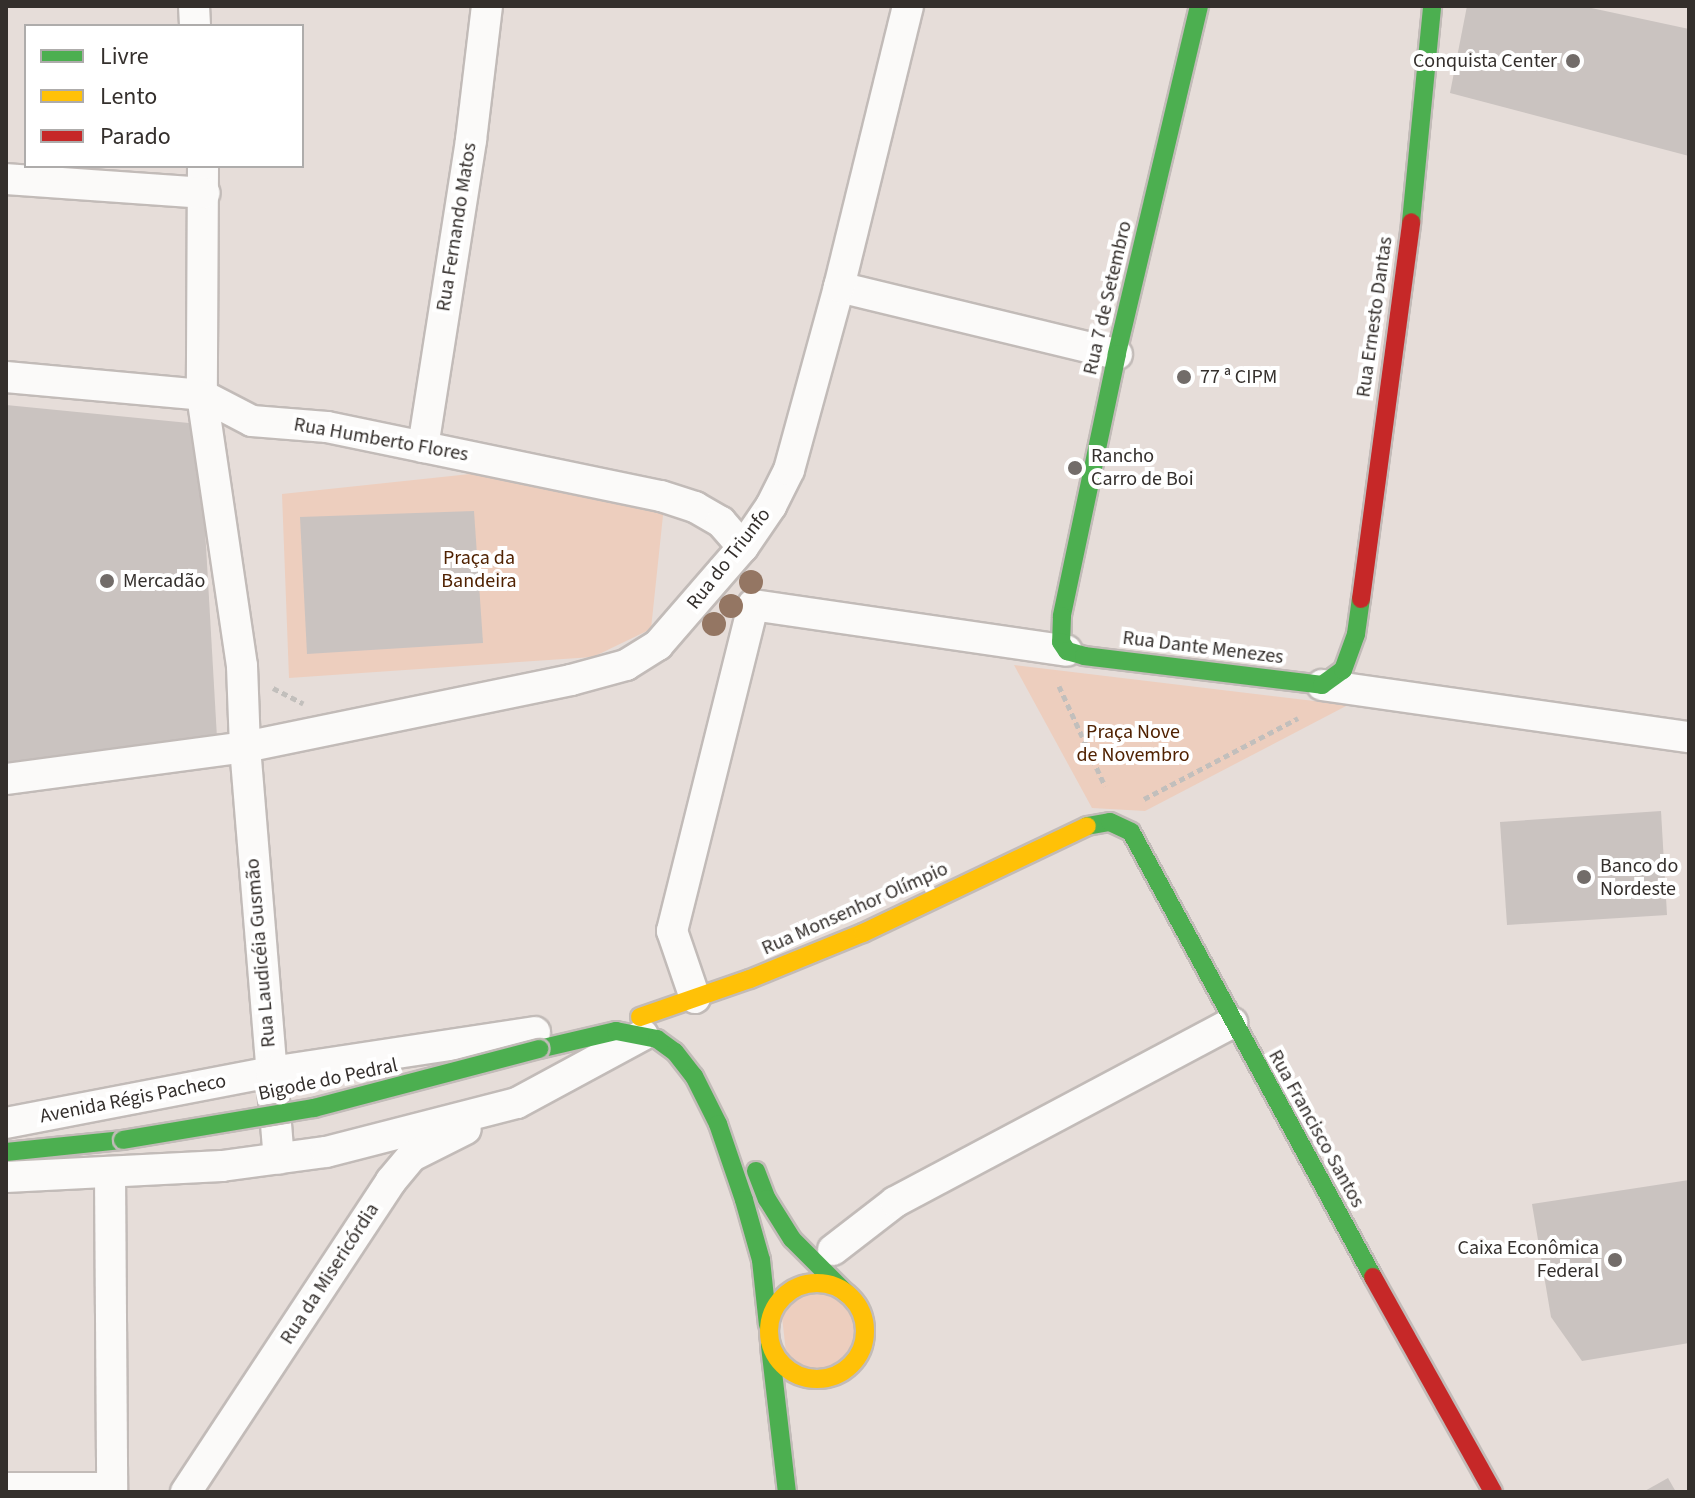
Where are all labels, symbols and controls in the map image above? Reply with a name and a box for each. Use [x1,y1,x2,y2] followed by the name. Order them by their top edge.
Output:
[24,24,304,168] legend
[100,39,149,74] text: Livre
[1413,49,1557,73] place label: Conquista Center
[1564,52,1582,70] marker: Conquista Center
[100,79,157,114] text: Lento
[100,119,171,154] text: Parado
[432,141,482,313] street label: Rua Fernando Matos
[1079,219,1137,377] street label: Rua 7 de Setembro
[1352,235,1398,399] street label: Rua Ernesto Dantas
[1200,365,1277,389] place label: 77 ª CIPM
[1175,368,1193,386] marker: 77 ª CIPM
[292,413,470,467] street label: Rua Humberto Flores
[1091,444,1194,491] place label: Rancho Carro de Boi
[1066,459,1084,477] marker: Rancho Carro de Boi
[682,503,776,615] street label: Rua do Triunfo
[441,546,517,593] park label: Praça da Bandeira
[123,569,205,593] place label: Mercadão
[98,572,116,590] marker: Mercadão
[1121,626,1285,670] street label: Rua Dante Menezes
[1076,721,1190,768] park label: Praça Nove de Novembro
[1600,854,1678,901] place label: Banco do Nordeste
[241,857,281,1049] street label: Rua Laudicéia Gusmão
[758,857,952,961] street label: Rua Monsenhor Olímpio
[1575,868,1593,886] marker: Banco do Nordeste
[1263,1046,1369,1212] street label: Rua Francisco Santos
[256,1054,400,1106] street label: Bigode do Pedral
[38,1069,228,1129] street label: Avenida Régis Pacheco
[275,1199,385,1349] street label: Rua da Misericórdia
[1458,1236,1599,1283] place label: Caixa Econômica Federal
[1606,1251,1624,1269] marker: Caixa Econômica Federal

